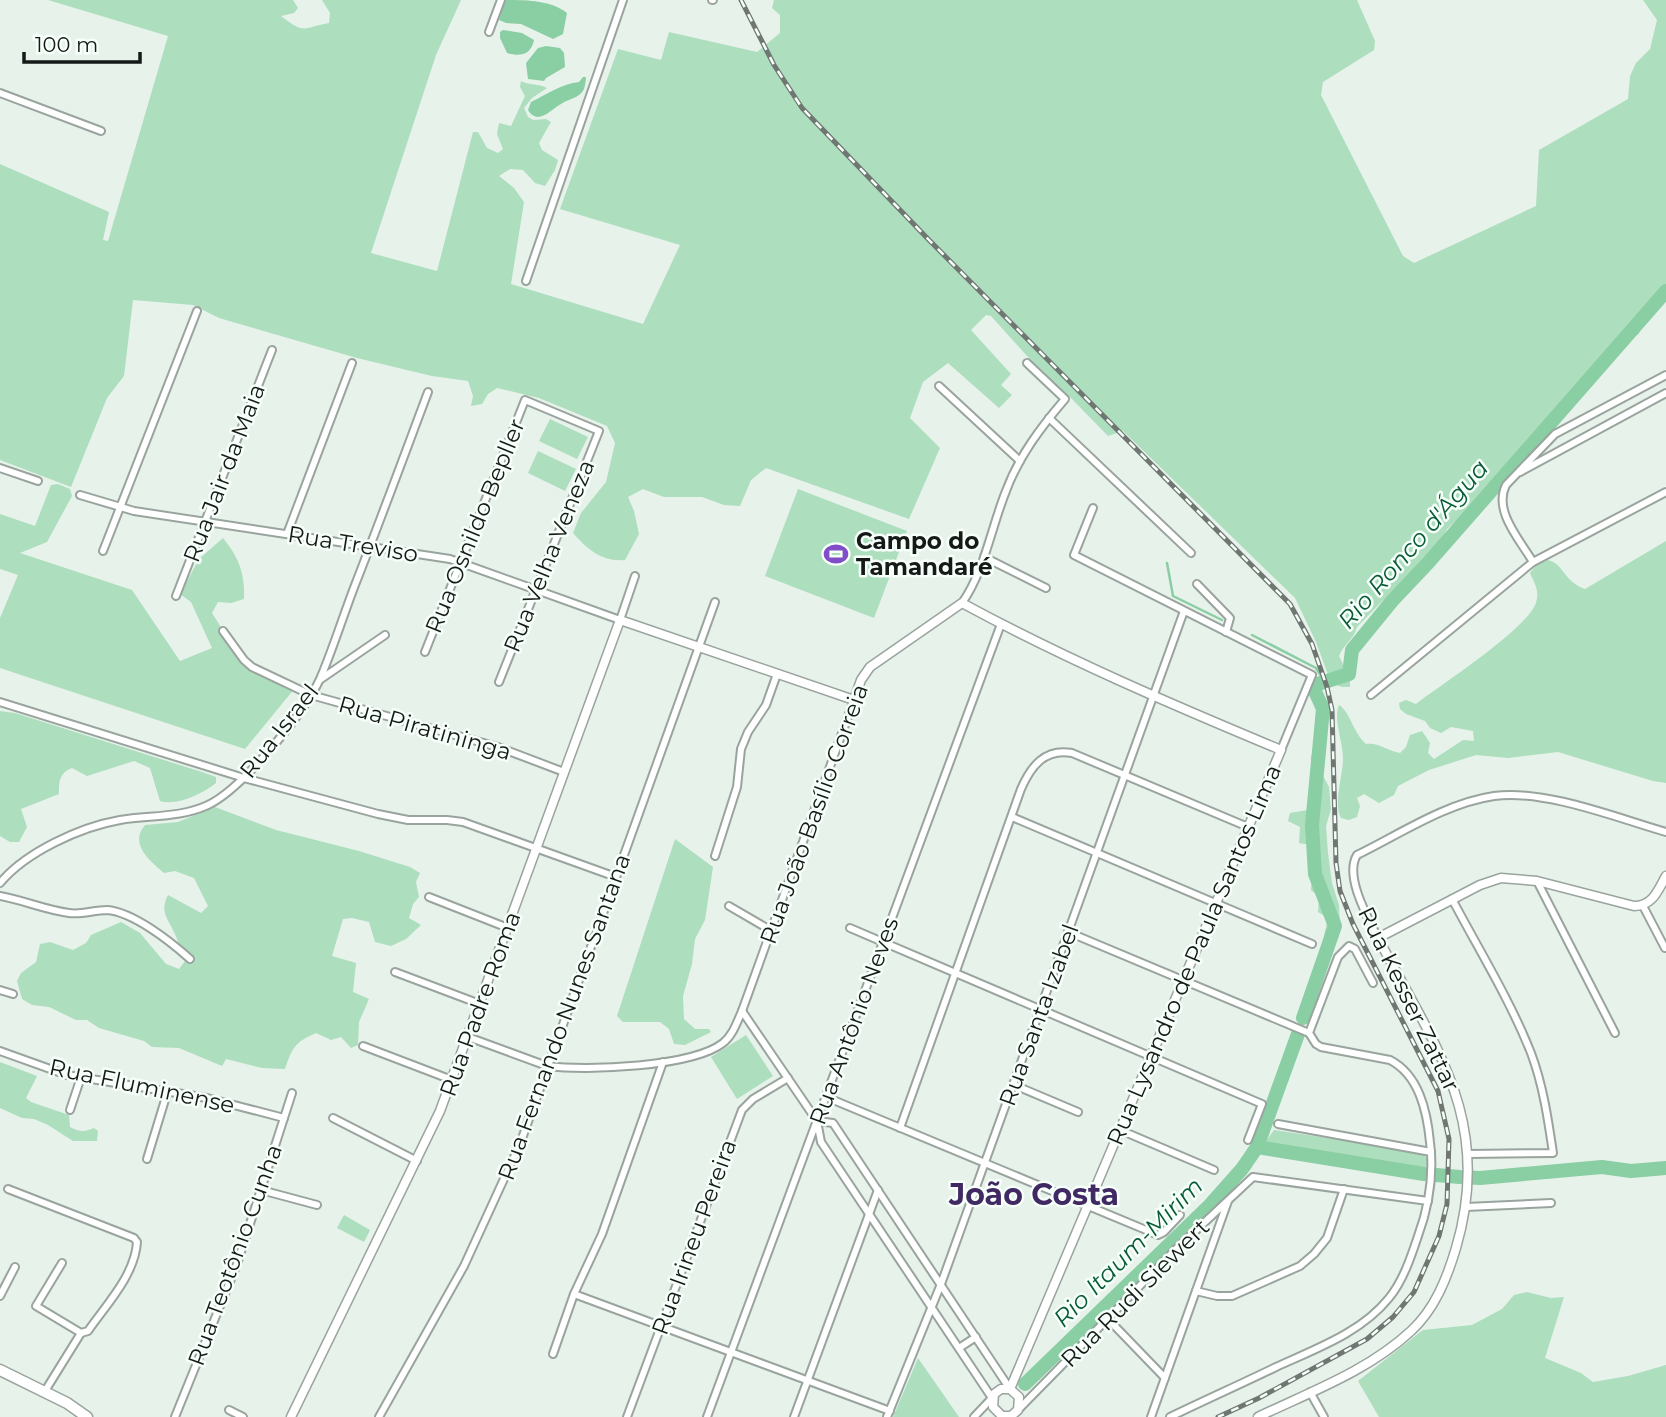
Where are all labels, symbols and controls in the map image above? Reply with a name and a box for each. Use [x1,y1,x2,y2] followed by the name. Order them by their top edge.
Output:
[24,21,140,65] scale bar
[35,32,98,57] text: 100 m
[177,380,271,566] street label: Rua Jair da Maia
[419,415,531,637] street label: Rua Osnildo Bepller
[1332,454,1494,634] water label: Rio Ronco d'Água
[498,456,600,656] street label: Rua Velha Veneza
[286,520,420,568] street label: Rua Treviso
[856,527,992,581] place label: Campo do Tamandaré
[822,540,850,568] sports icon: Campo do Tamandaré
[234,678,324,784] street label: Rua Israel
[754,680,874,948] street label: Rua João Basílio Correia
[335,690,515,766] street label: Rua Piratininga
[1101,760,1287,1150] street label: Rua Lysandro de Paula Santos Lima
[492,850,636,1184] street label: Rua Fernando Nunes Santana
[1352,902,1466,1096] street label: Rua Kesser Zattar
[434,908,526,1100] street label: Rua Padre Roma
[803,913,905,1129] street label: Rua Antônio Neves
[993,920,1085,1110] street label: Rua Santa Izabel
[47,1053,237,1119] street label: Rua Fluminense
[646,1136,742,1338] street label: Rua Irineu Pereira
[182,1141,288,1369] street label: Rua Teotônio Cunha
[1047,1171,1209,1333] water label: Rio Itaum-Mirim
[948,1176,1119,1213] district label: João Costa
[1055,1213,1215,1373] street label: Rua Rudi Siewert

